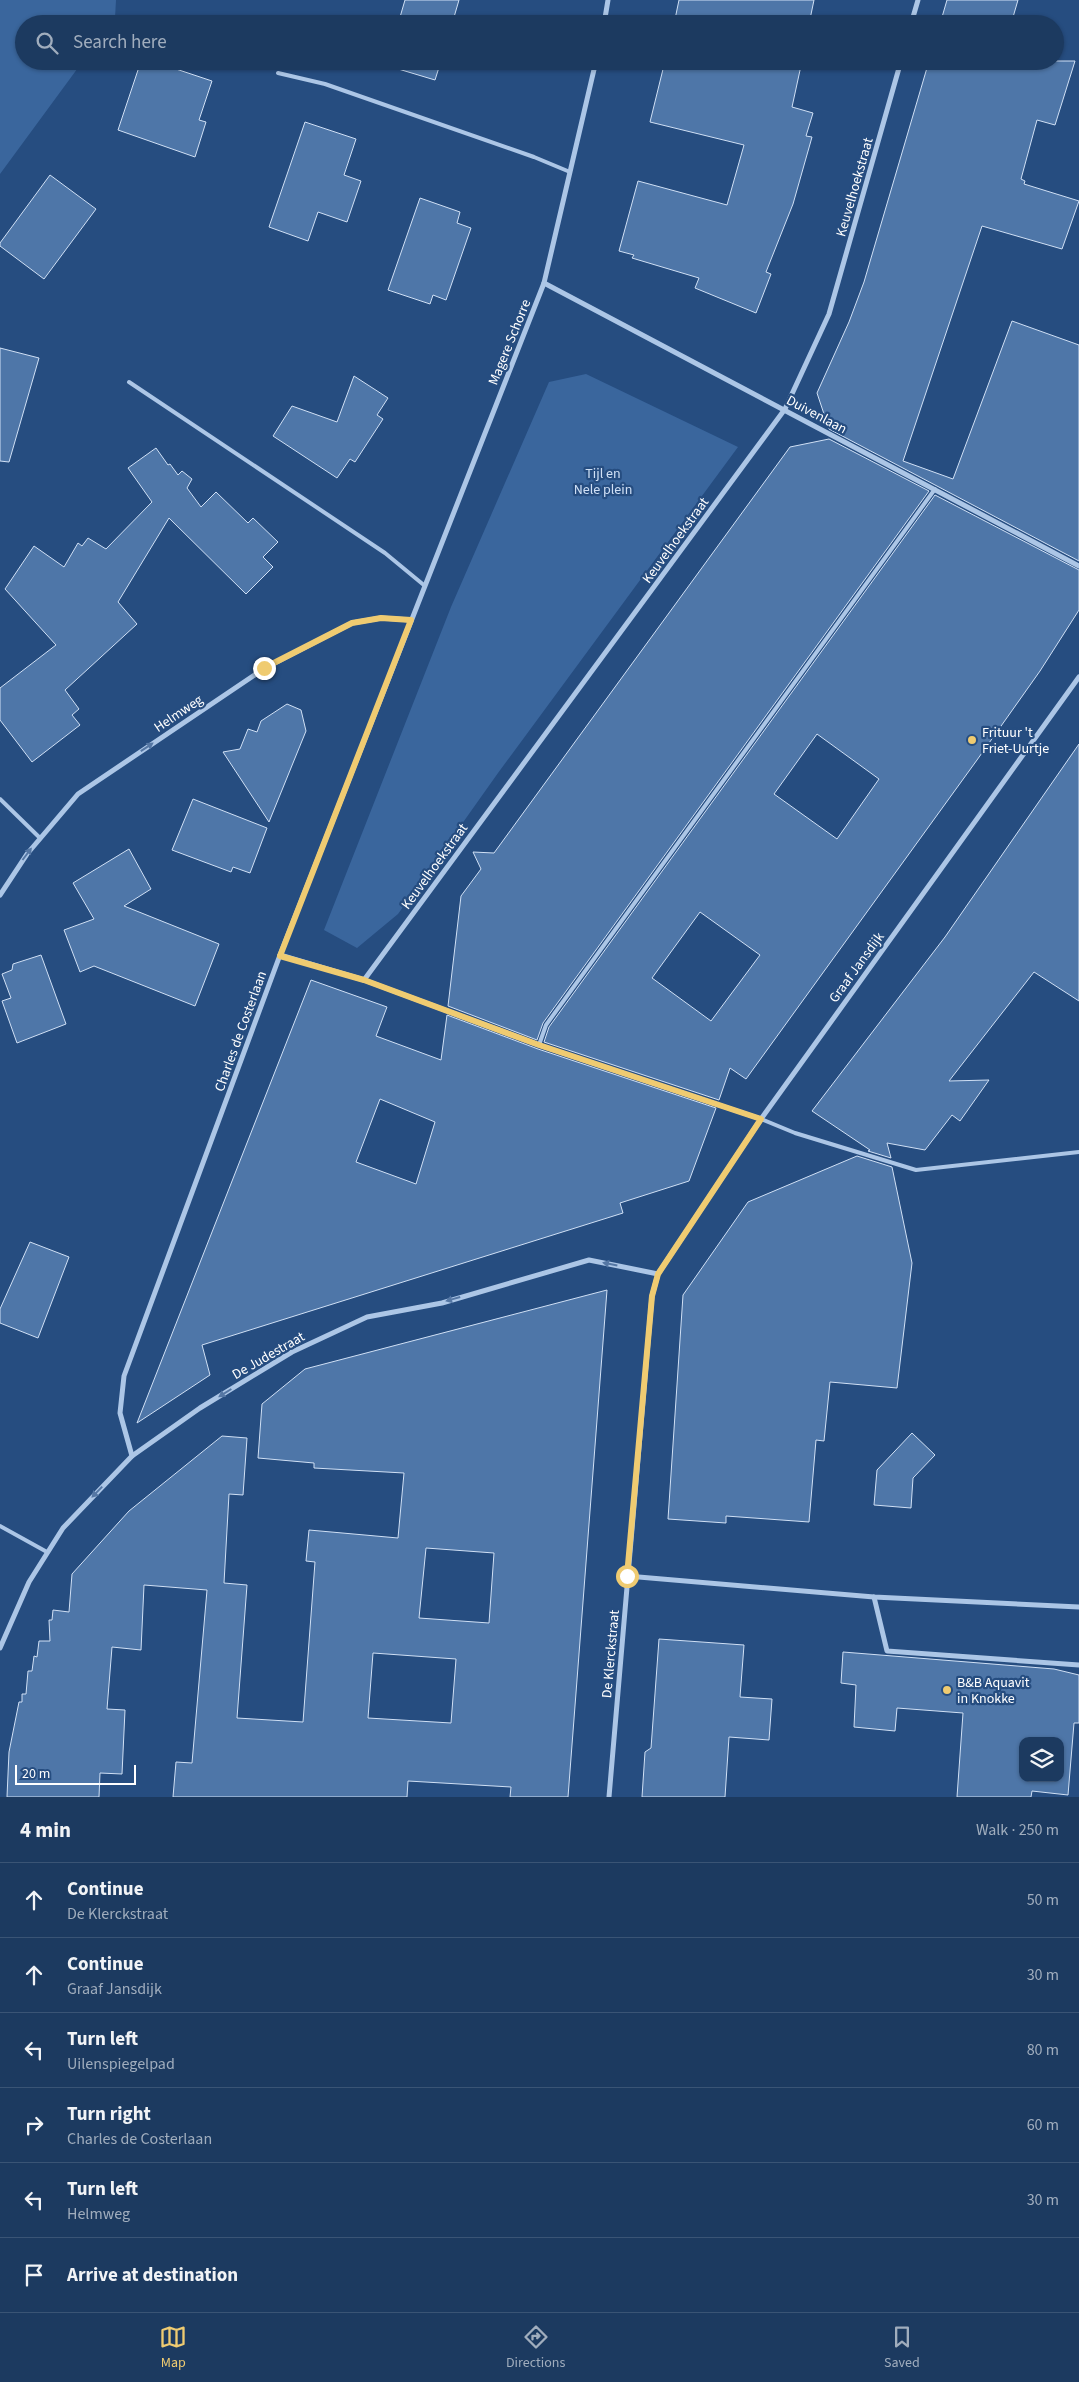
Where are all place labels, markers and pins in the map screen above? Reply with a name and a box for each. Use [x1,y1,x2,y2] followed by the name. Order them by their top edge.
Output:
[982,723,1049,759] place label: Frituur 't Friet-Uurtje
[966,734,978,746] marker: Frituur 't Friet-Uurtje
[957,1673,1030,1709] place label: B&B Aquavit in Knokke
[941,1684,953,1696] marker: B&B Aquavit in Knokke

